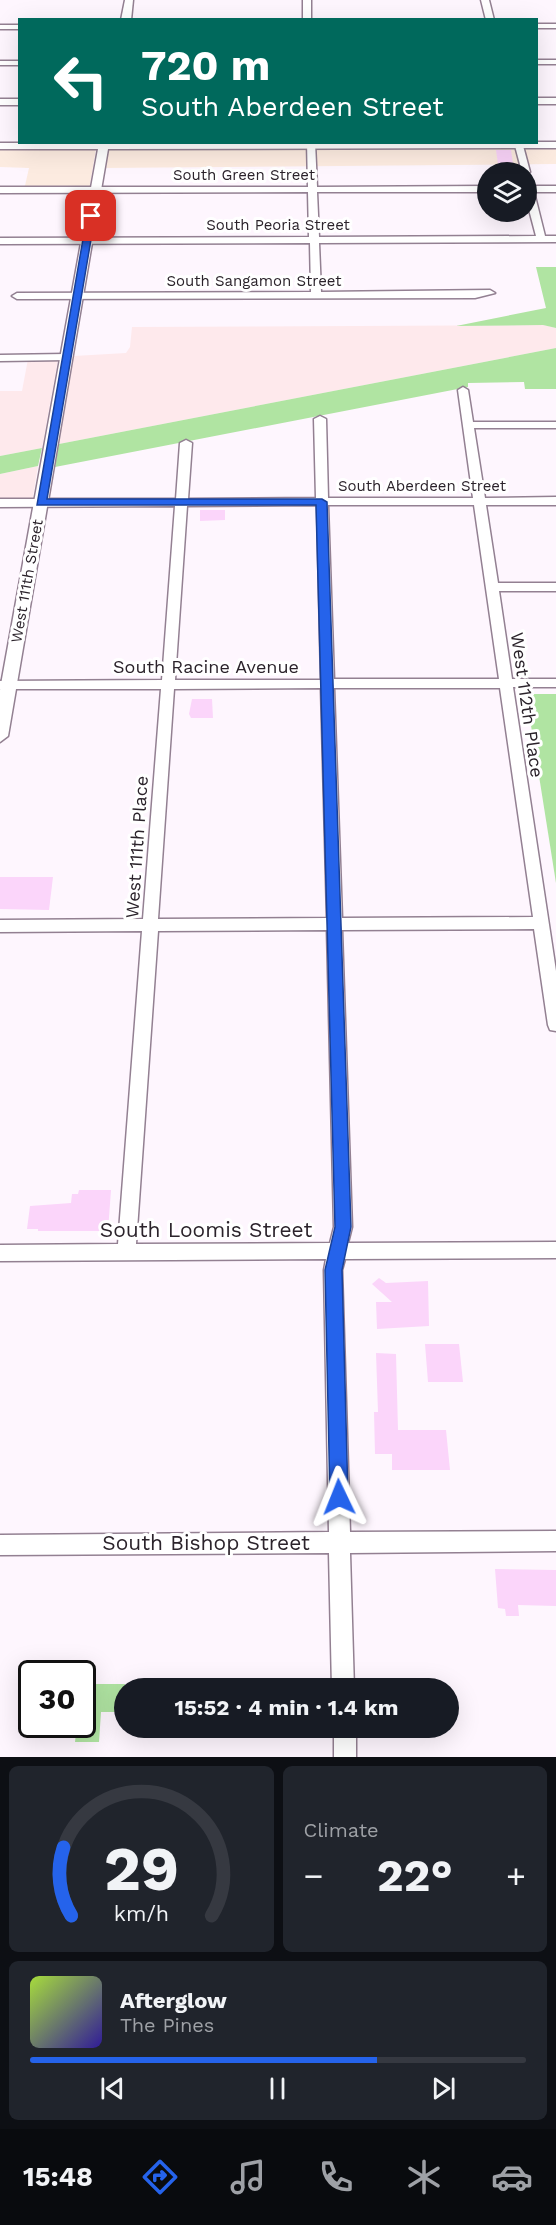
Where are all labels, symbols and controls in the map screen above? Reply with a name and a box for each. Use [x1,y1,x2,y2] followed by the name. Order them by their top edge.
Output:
[141,41,270,90] text: 720 m
[42,42,120,120] icon: left
[141,91,444,123] text: South Aberdeen Street
[477,162,537,222] map controls
[477,162,537,222] button: layers
[173,166,316,184] street label: South Green Street
[65,190,116,241] pin
[74,199,107,232] icon: arrive
[206,216,351,234] street label: South Peoria Street
[166,272,342,290] street label: South Sangamon Street
[338,477,507,495] street label: South Aberdeen Street
[7,517,47,644] street label: West 111th Street
[507,631,548,779] street label: West 112th Place
[113,656,299,677] street label: South Racine Avenue
[121,775,152,919] street label: West 111th Place
[100,1217,312,1242] street label: South Loomis Street
[307,1465,371,1529] position arrow
[102,1530,310,1555] street label: South Bishop Street
[18,1660,96,1738] speed limit sign: 30
[175,1695,398,1720] text: 15:52 · 4 min · 1.4 km
[304,1818,379,1842] text: Climate
[103,1832,179,1905] text: 29
[377,1849,453,1902] text: 22°
[304,1856,323,1895] text: −
[506,1856,526,1895] text: +
[114,1901,169,1926] text: km/h
[120,1988,227,2013] text: Afterglow
[120,2013,214,2037] text: The Pines
[96,2072,129,2105] icon: previous
[261,2072,294,2105] icon: pause
[427,2072,460,2105] icon: next
[139,2156,181,2198] icon: directions
[227,2156,269,2198] icon: music
[315,2156,357,2198] icon: phone
[403,2156,445,2198] icon: climate
[491,2156,533,2198] icon: car
[23,2161,93,2193] text: 15:48

